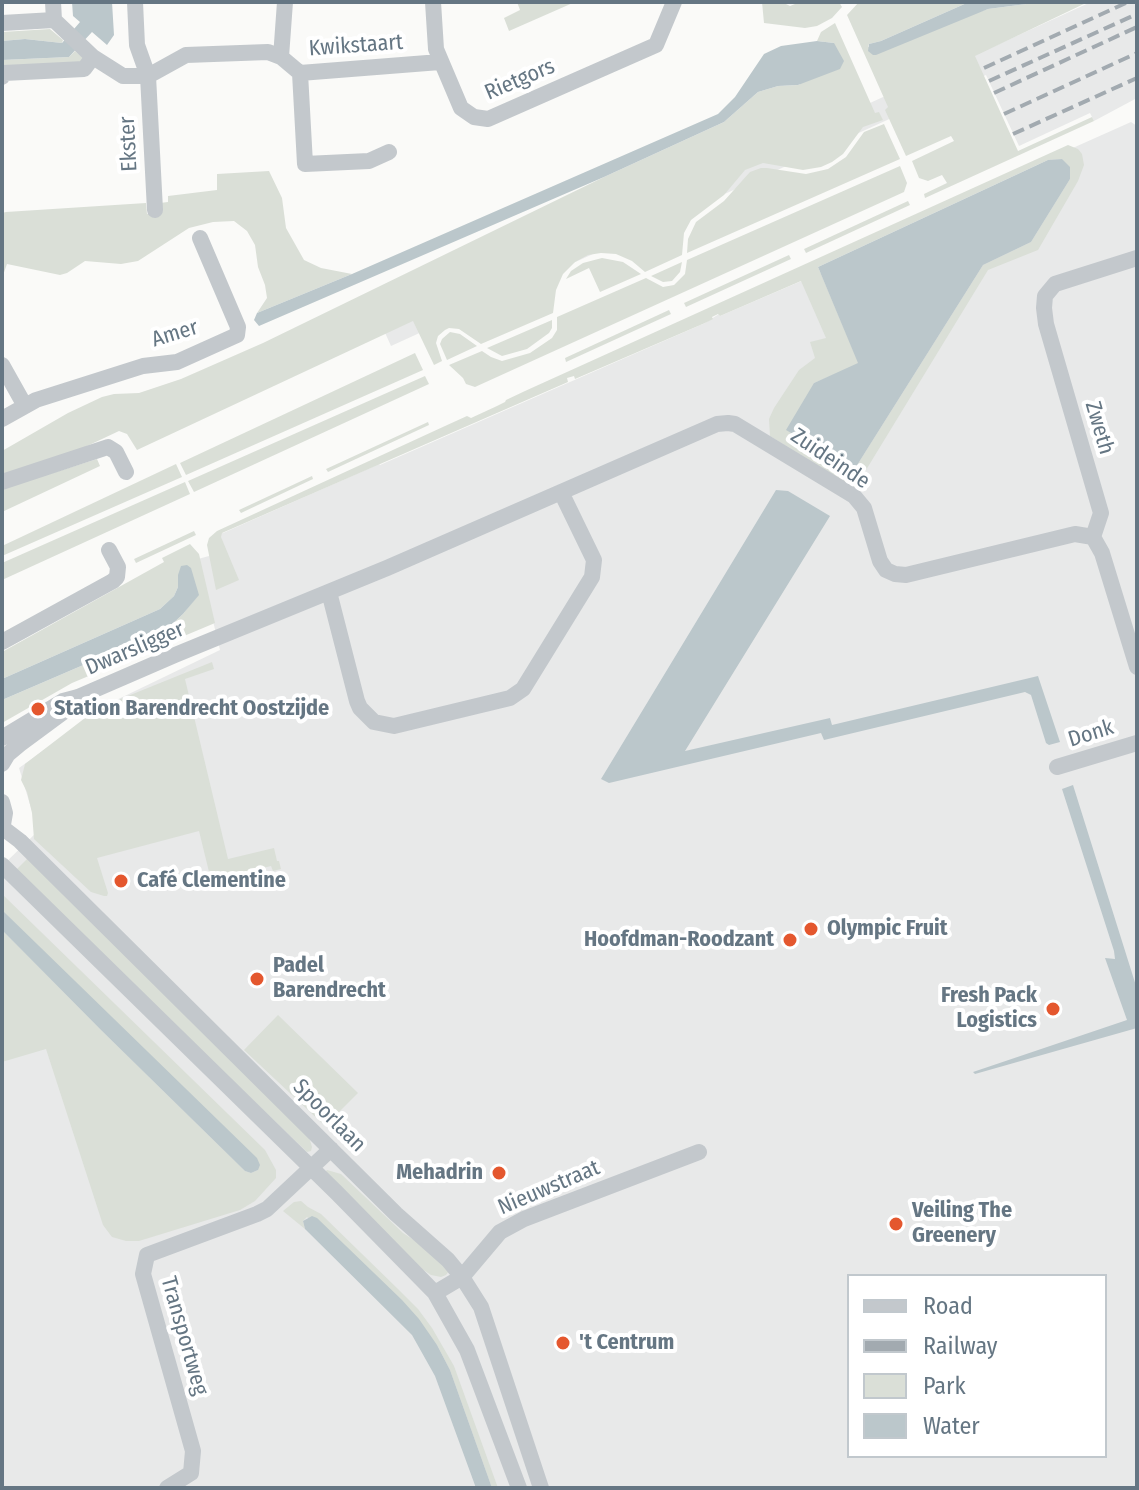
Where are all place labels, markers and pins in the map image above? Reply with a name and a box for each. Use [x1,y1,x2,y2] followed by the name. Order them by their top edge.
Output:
[54,696,329,722] place label: Station Barendrecht Oostzijde
[29,700,47,718] marker: Station Barendrecht Oostzijde
[137,868,286,894] place label: Café Clementine
[112,872,130,890] marker: Café Clementine
[827,916,948,942] place label: Olympic Fruit
[802,920,820,938] marker: Olympic Fruit
[584,927,774,953] place label: Hoofdman-Roodzant
[781,931,799,949] marker: Hoofdman-Roodzant
[273,953,386,1004] place label: Padel Barendrecht
[248,970,266,988] marker: Padel Barendrecht
[941,983,1037,1034] place label: Fresh Pack Logistics
[1044,1000,1062,1018] marker: Fresh Pack Logistics
[396,1160,483,1186] place label: Mehadrin
[490,1164,508,1182] marker: Mehadrin
[912,1198,1012,1250] place label: Veiling The Greenery
[887,1215,905,1233] marker: Veiling The Greenery
[579,1330,674,1356] place label: 't Centrum
[554,1334,572,1352] marker: 't Centrum

